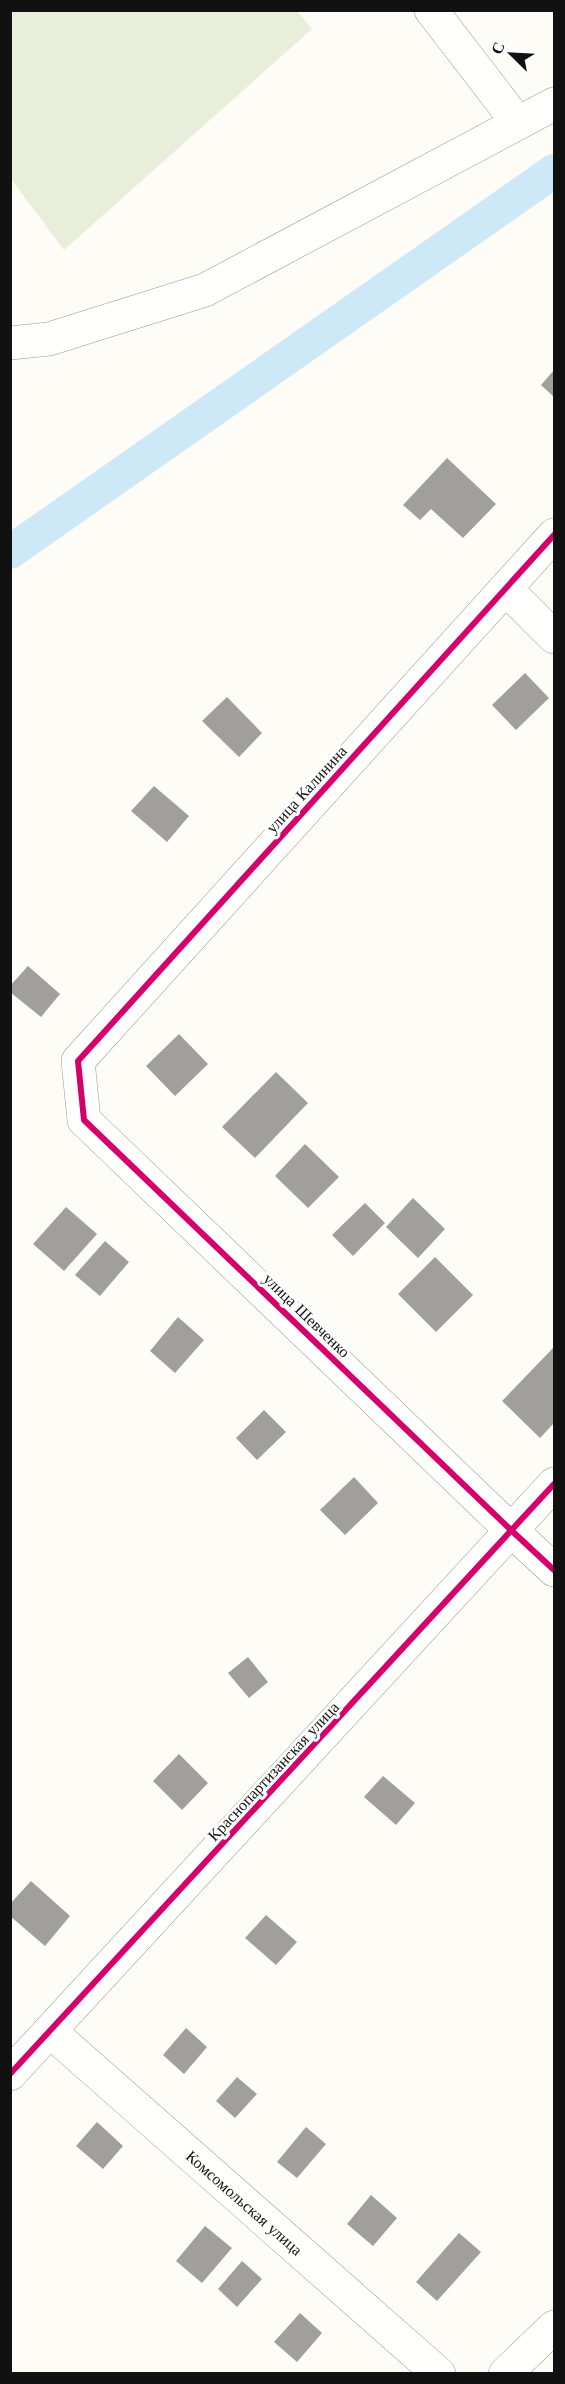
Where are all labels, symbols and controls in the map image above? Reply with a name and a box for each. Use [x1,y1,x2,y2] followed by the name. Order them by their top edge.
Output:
[481,24,541,84] north arrow
[486,39,509,57] text: С
[261,741,351,837] street label: улица Калинина
[259,1269,355,1361] street label: улица Шевченко
[203,1697,343,1845] street label: Краснопартизанская улица
[182,2146,307,2259] street label: Комсомольская улица

